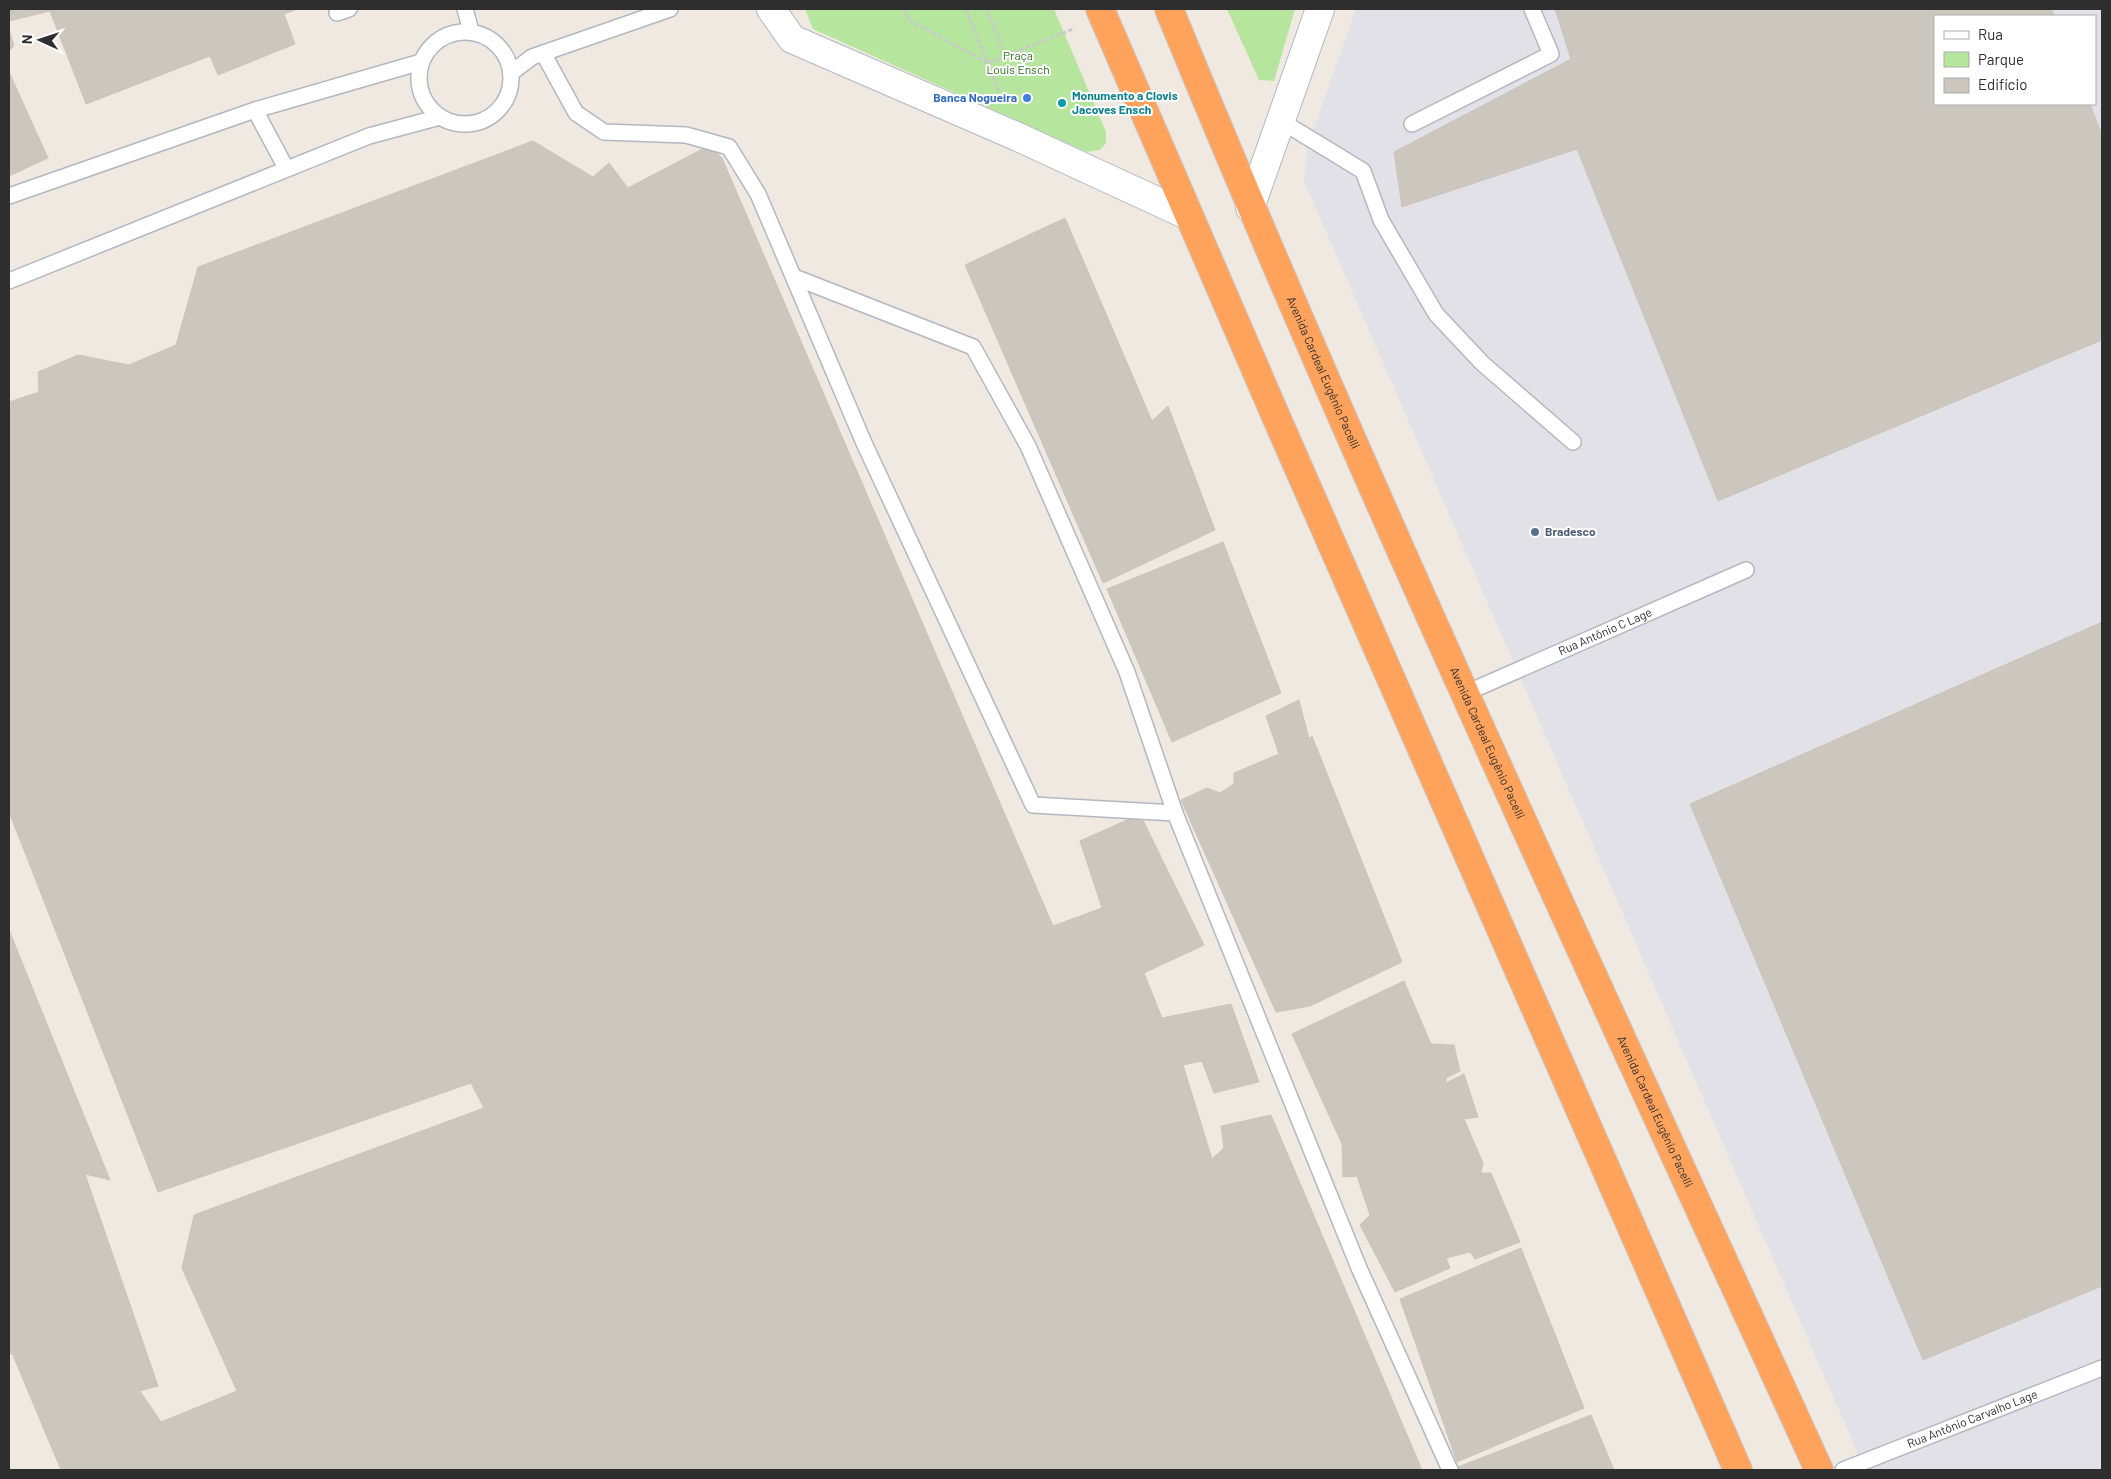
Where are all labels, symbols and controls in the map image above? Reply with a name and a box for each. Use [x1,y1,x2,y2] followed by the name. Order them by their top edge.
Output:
[15,15,65,65] north arrow
[1934,15,2096,105] legend
[1978,25,2003,43] text: Rua
[18,34,35,44] text: N
[986,48,1050,76] park label: Praça Louis Ensch
[1978,50,2024,68] text: Parque
[1978,75,2027,93] text: Edifício
[1072,88,1178,116] place label: Monumento a Clovis Jacoves Ensch
[933,90,1017,104] place label: Banca Nogueira
[1021,92,1033,104] marker: Banca Nogueira
[1056,97,1068,109] marker: Monumento a Clovis Jacoves Ensch
[1285,294,1363,451] street label: Avenida Cardeal Eugênio Pacelli
[1545,524,1596,538] place label: Bradesco
[1529,526,1541,538] marker: Bradesco
[1556,604,1654,658] street label: Rua Antônio C Lage
[1448,665,1528,821] street label: Avenida Cardeal Eugênio Pacelli
[1615,1033,1697,1189] street label: Avenida Cardeal Eugênio Pacelli
[1905,1386,2039,1450] street label: Rua Antônio Carvalho Lage

